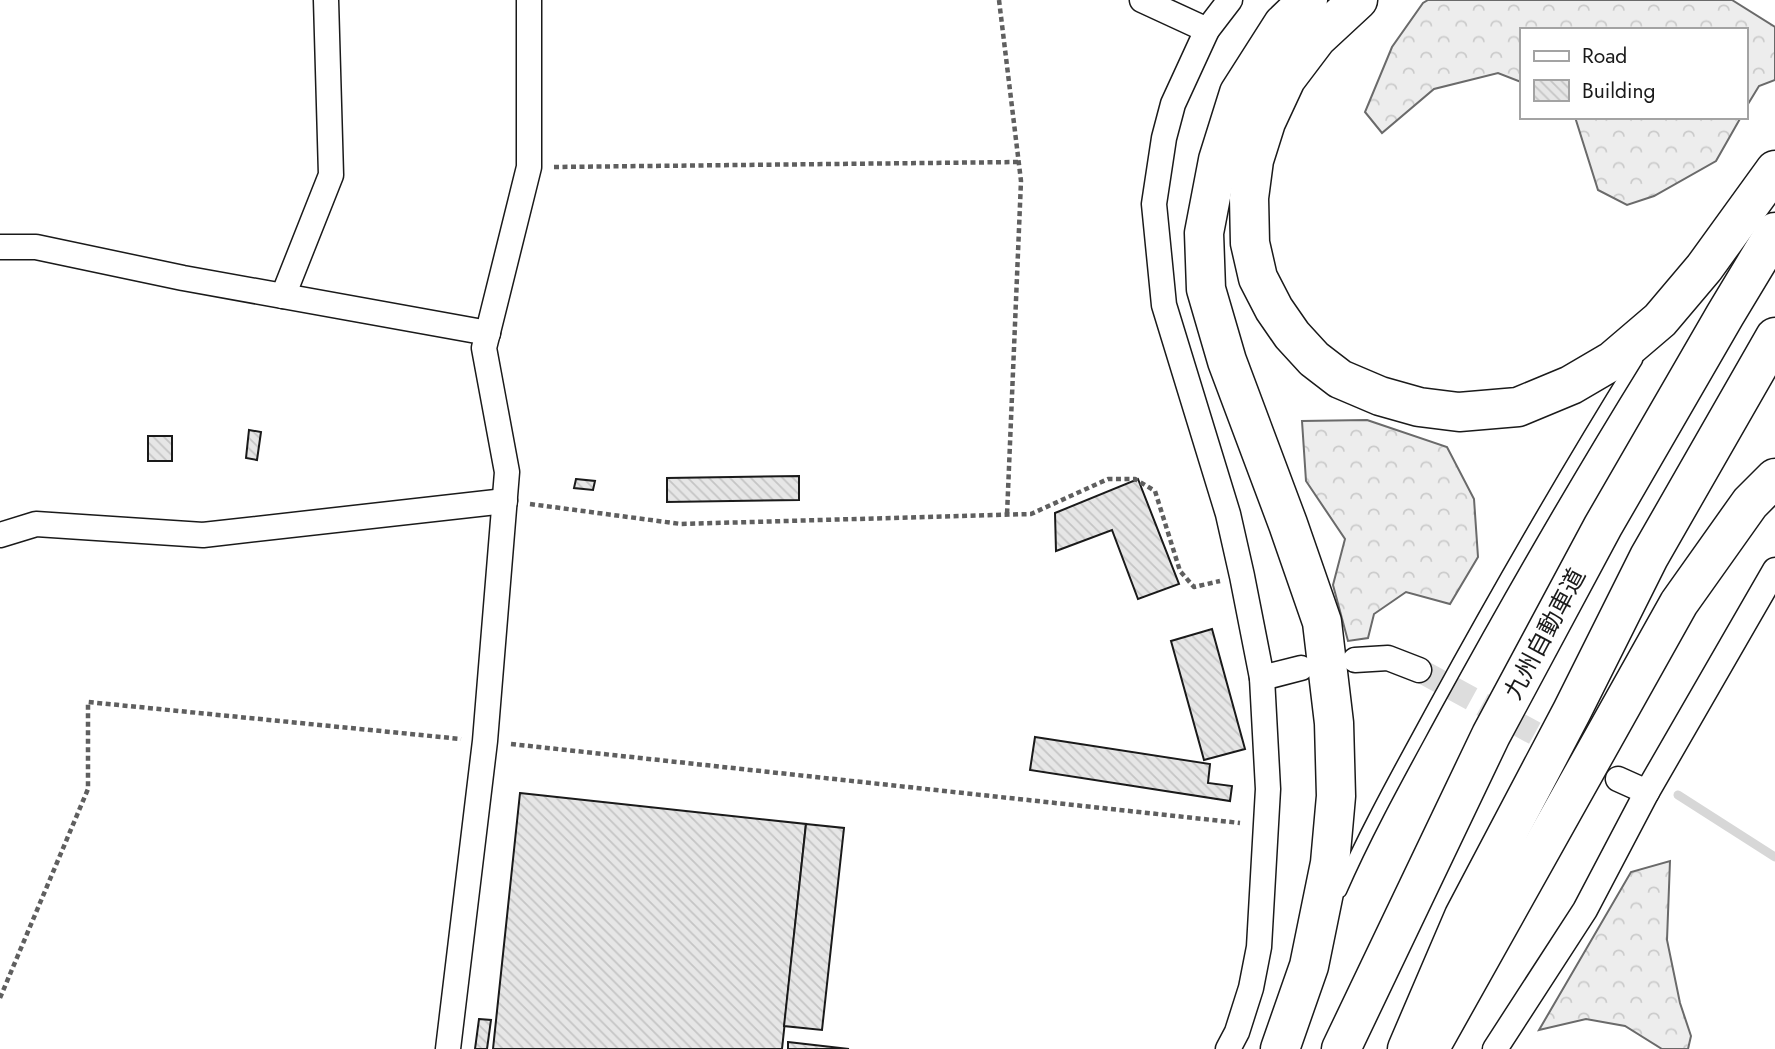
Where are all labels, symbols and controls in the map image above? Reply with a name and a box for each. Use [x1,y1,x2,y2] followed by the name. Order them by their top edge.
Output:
[1520,28,1747,119] legend
[1582,41,1627,71] text: Road
[1582,76,1655,106] text: Building
[1495,562,1594,706] street label: 九州自動車道

